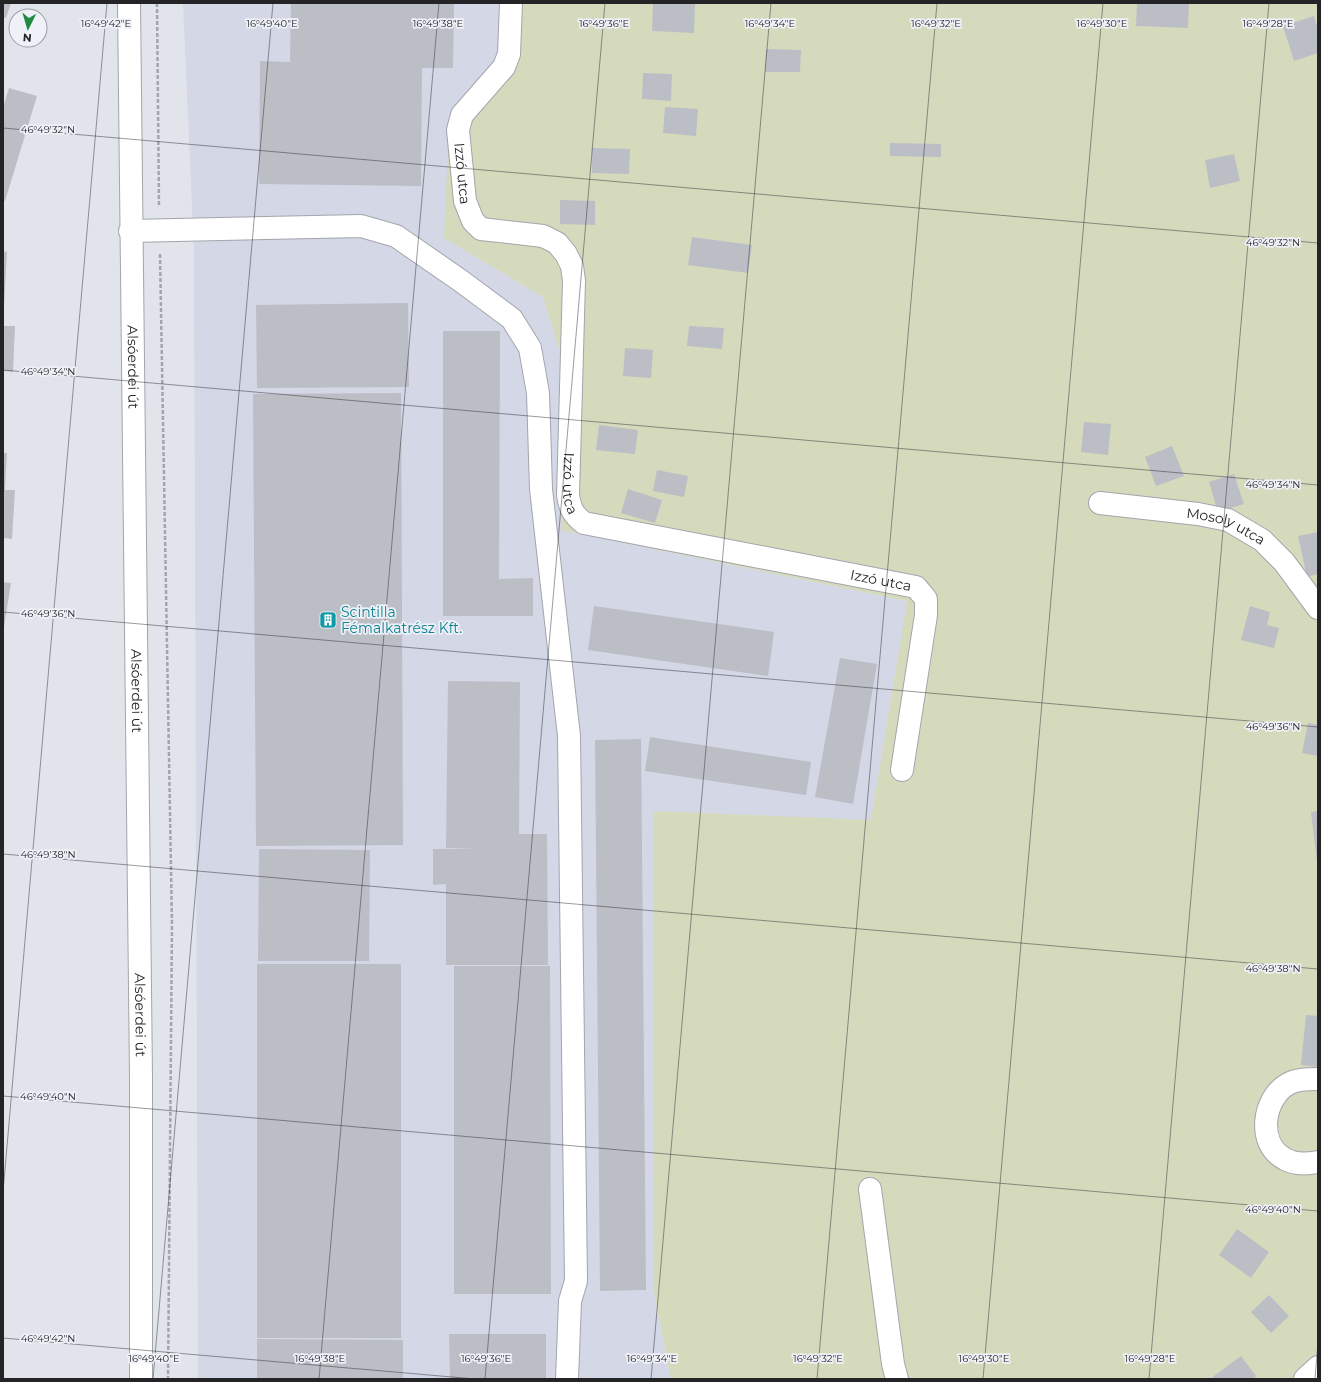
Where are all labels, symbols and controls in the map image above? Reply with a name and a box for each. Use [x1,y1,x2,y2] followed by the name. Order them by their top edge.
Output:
[8,8,48,48] north arrow
[81,17,131,30] text: 16°49'42"E
[246,17,298,30] text: 16°49'40"E
[413,17,464,30] text: 16°49'38"E
[579,17,629,30] text: 16°49'36"E
[745,17,796,30] text: 16°49'34"E
[911,17,961,30] text: 16°49'32"E
[1077,17,1128,30] text: 16°49'30"E
[1243,17,1294,30] text: 16°49'28"E
[22,31,32,45] text: N
[21,123,75,136] text: 46°49'32"N
[450,142,474,205] street label: Izzó utca
[1246,236,1300,249] text: 46°49'32"N
[124,325,143,409] street label: Alsóerdei út
[21,365,76,378] text: 46°49'34"N
[559,452,582,518] street label: Izzó utca
[1246,478,1301,491] text: 46°49'34"N
[1186,504,1268,549] street label: Mosoly utca
[849,566,913,595] street label: Izzó utca
[341,603,462,637] place label: Scintilla Fémalkatrész Kft.
[21,607,75,620] text: 46°49'36"N
[318,610,338,630] building icon: Scintilla Fémalkatrész Kft.
[127,649,146,733] street label: Alsóerdei út
[1246,720,1300,733] text: 46°49'36"N
[20,848,76,861] text: 46°49'38"N
[1245,962,1301,975] text: 46°49'38"N
[131,973,150,1057] street label: Alsóerdei út
[20,1090,76,1103] text: 46°49'40"N
[1245,1203,1301,1216] text: 46°49'40"N
[21,1332,75,1345] text: 46°49'42"N
[128,1352,180,1365] text: 16°49'40"E
[295,1352,346,1365] text: 16°49'38"E
[461,1352,511,1365] text: 16°49'36"E
[627,1352,678,1365] text: 16°49'34"E
[793,1352,843,1365] text: 16°49'32"E
[959,1352,1010,1365] text: 16°49'30"E
[1125,1352,1176,1365] text: 16°49'28"E

